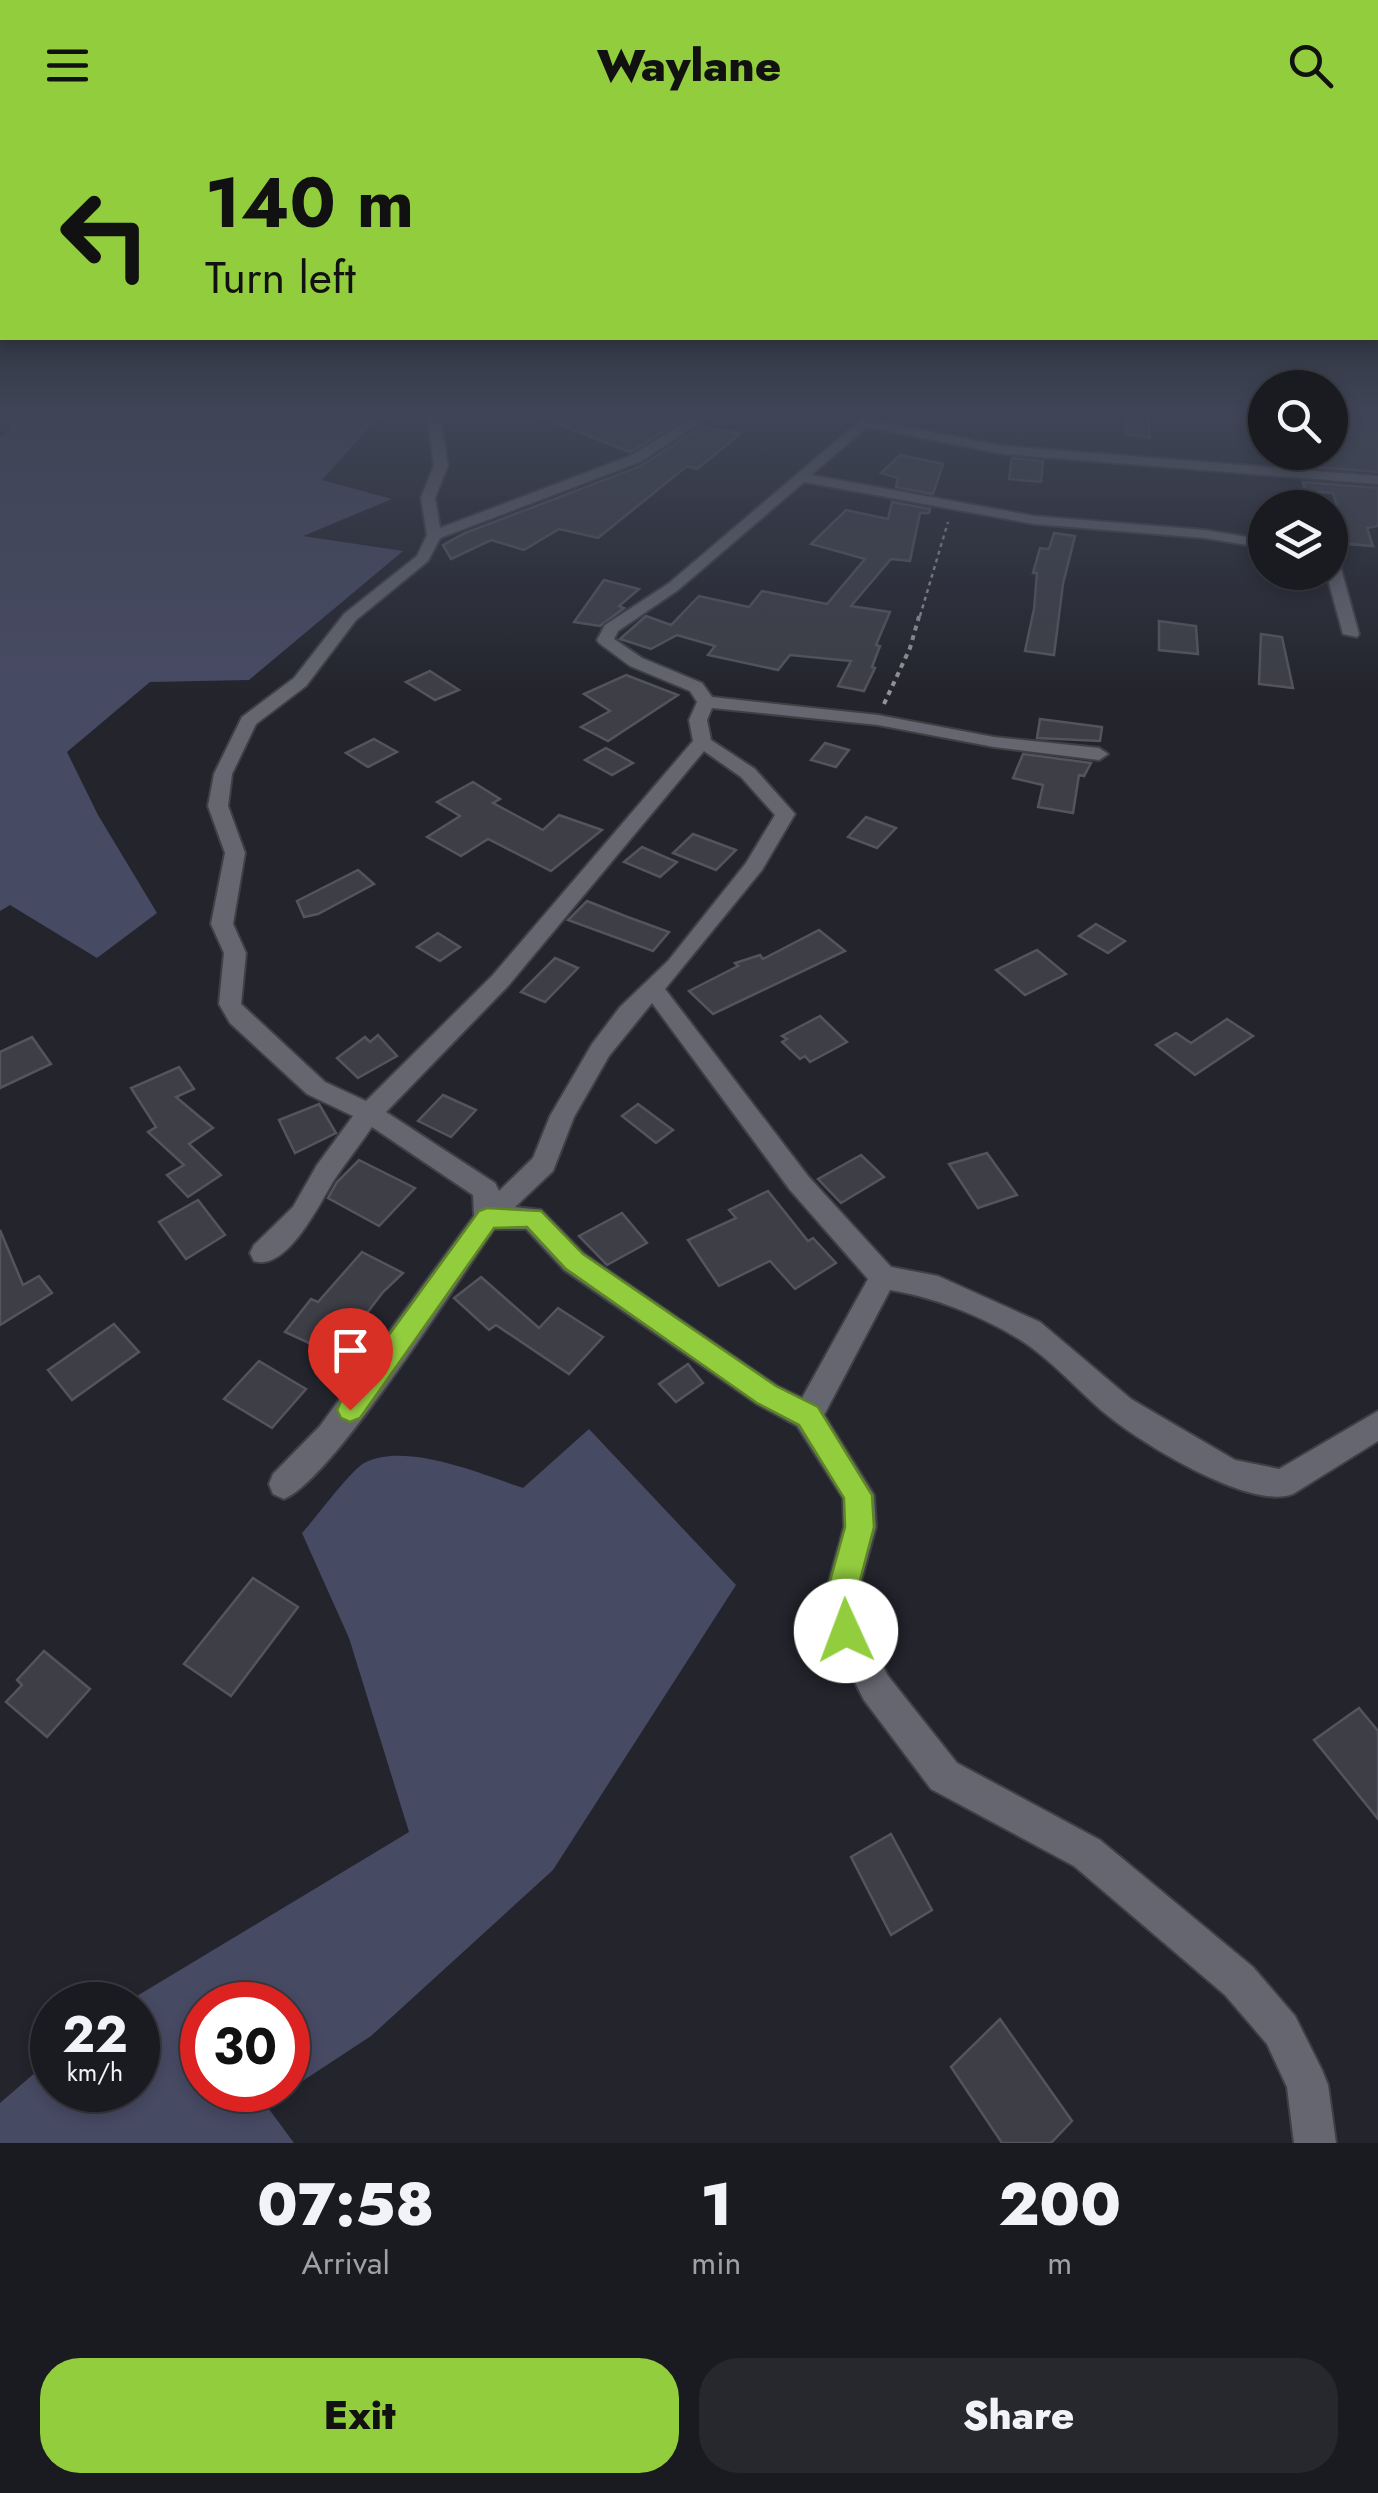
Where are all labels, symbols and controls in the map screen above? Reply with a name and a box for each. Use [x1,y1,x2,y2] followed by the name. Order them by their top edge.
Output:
[597,33,781,98] text: Waylane
[40,38,95,93] icon: menu
[1283,38,1338,93] icon: search
[205,152,414,253] text: 140 m
[40,170,170,300] icon: left
[205,245,356,310] text: Turn left
[1248,370,1348,590] map controls
[1248,370,1348,470] button: search
[1248,490,1348,590] button: layers
[308,1308,393,1411] pin
[323,1323,378,1378] icon: arrive
[794,1579,898,1683] position arrow
[180,1982,310,2112] speed limit sign: 30
[62,1998,128,2071] text: 22
[67,2054,123,2090] text: km/h
[257,2161,434,2248] text: 07:58
[701,2161,732,2248] text: 1
[998,2161,1121,2248] text: 200
[302,2240,390,2286] text: Arrival
[691,2240,741,2286] text: min
[1047,2240,1072,2286] text: m
[40,2358,679,2473] button: Exit
[699,2358,1338,2473] button: Share

